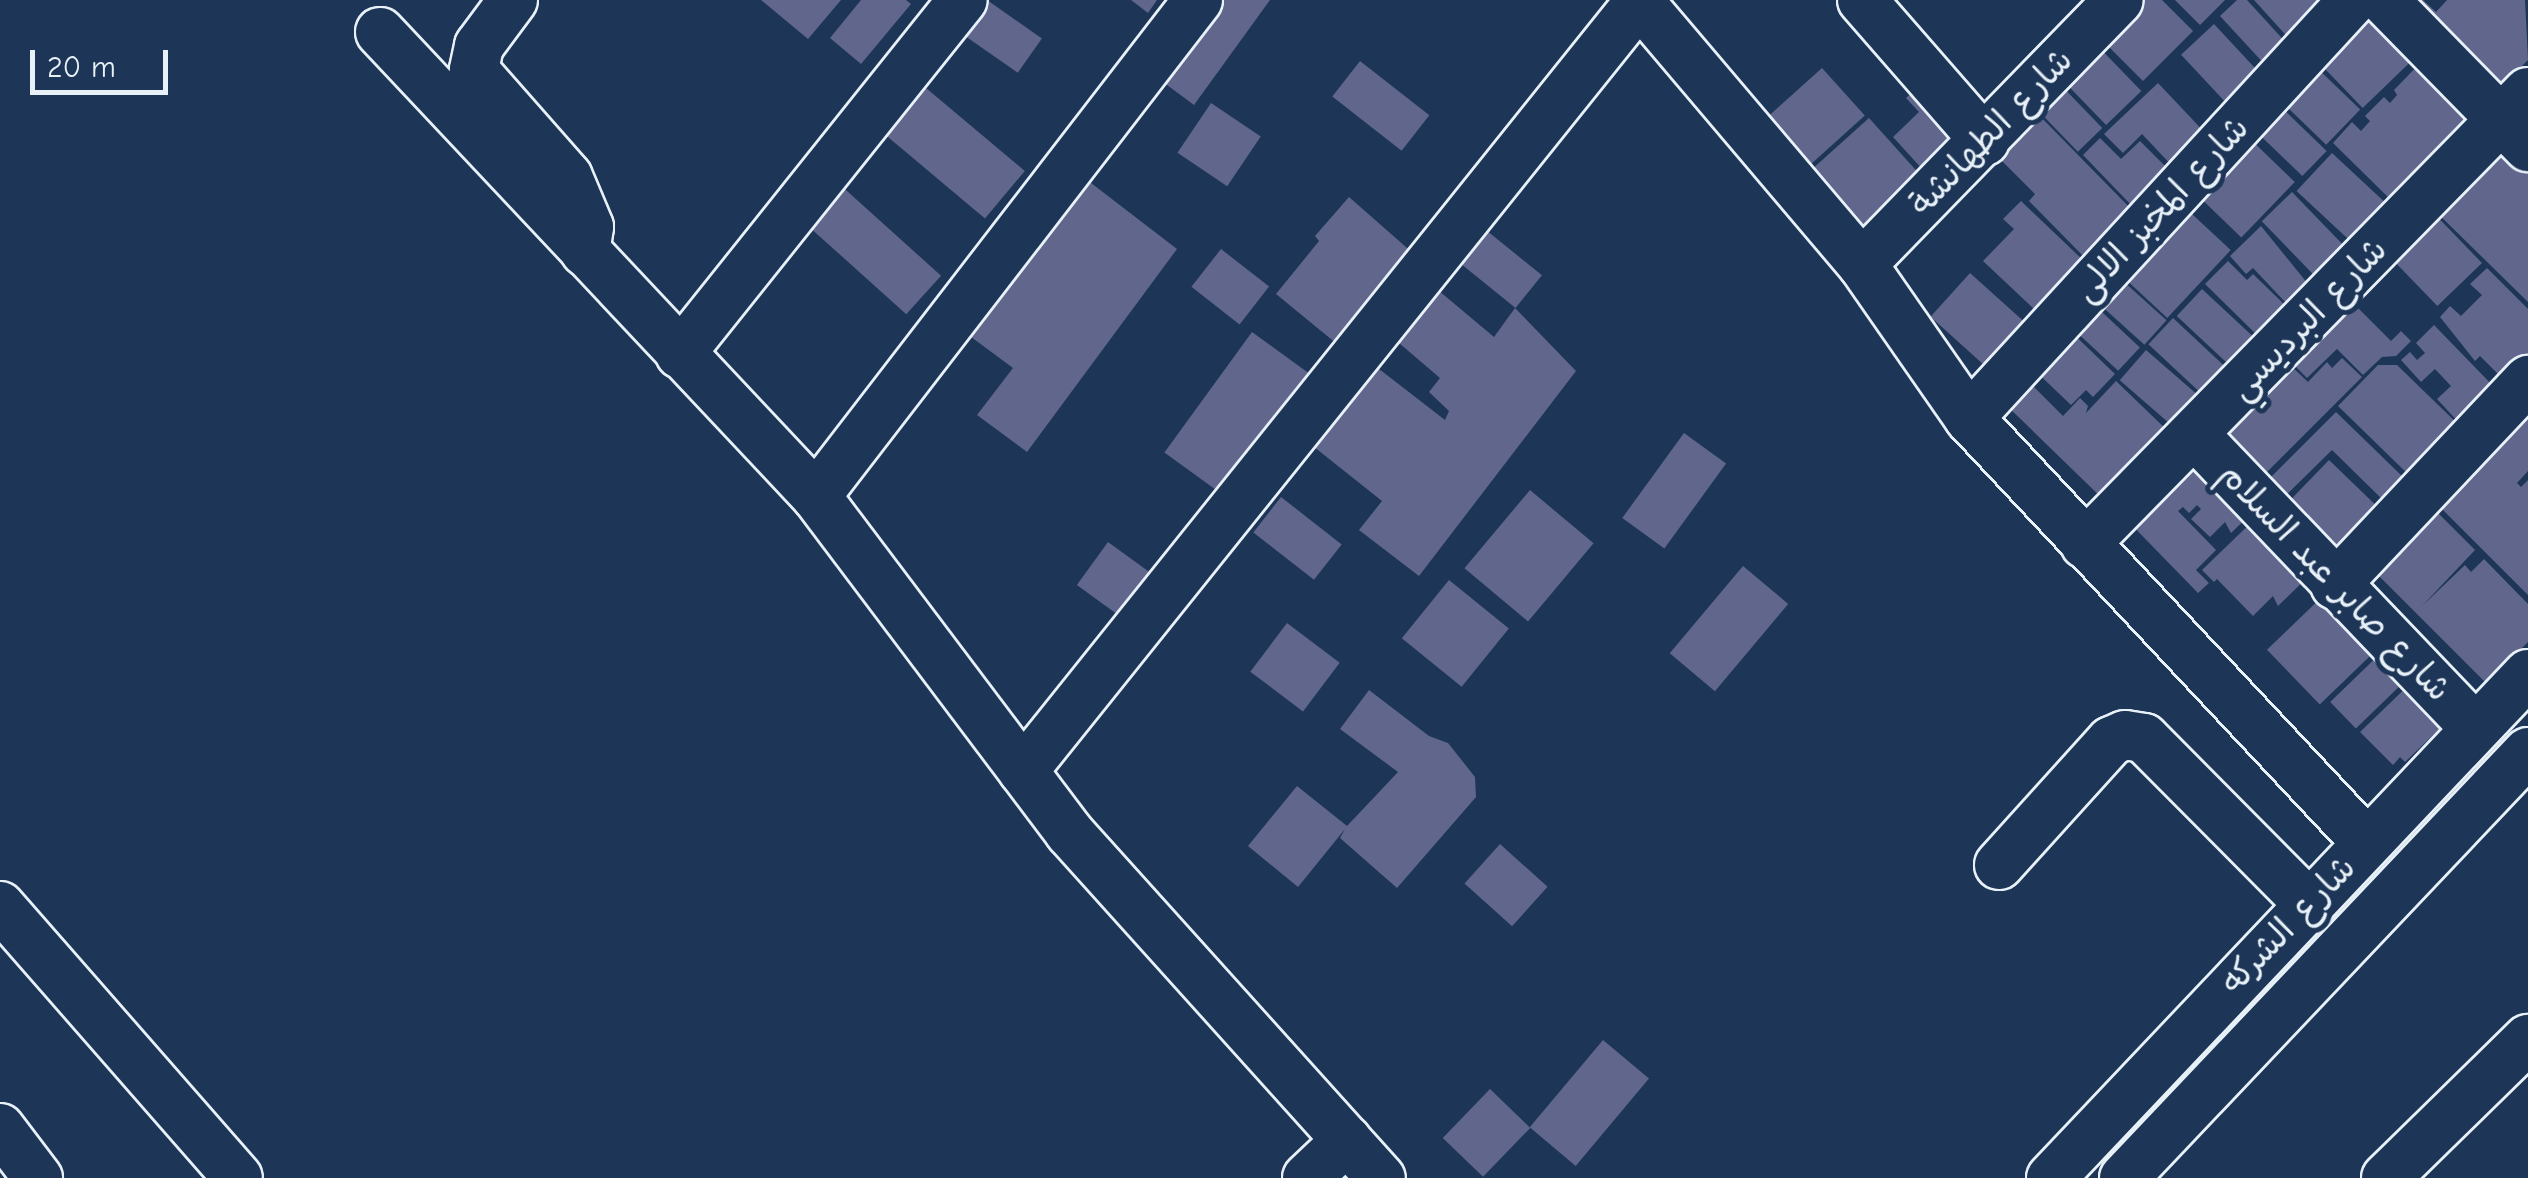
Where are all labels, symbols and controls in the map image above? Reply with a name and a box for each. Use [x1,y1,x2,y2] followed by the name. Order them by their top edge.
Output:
[35,30,172,92] scale bar
[1900,39,2082,225] street label: شارع الطهانشة
[47,50,116,85] text: 20 m
[2064,107,2258,311] street label: شارع المخبز الالى
[2220,229,2396,409] street label: شارع البرديسي
[2210,454,2460,710] street label: شارع صابر عبد السلام
[2212,847,2364,1003] street label: شارع الشركه

